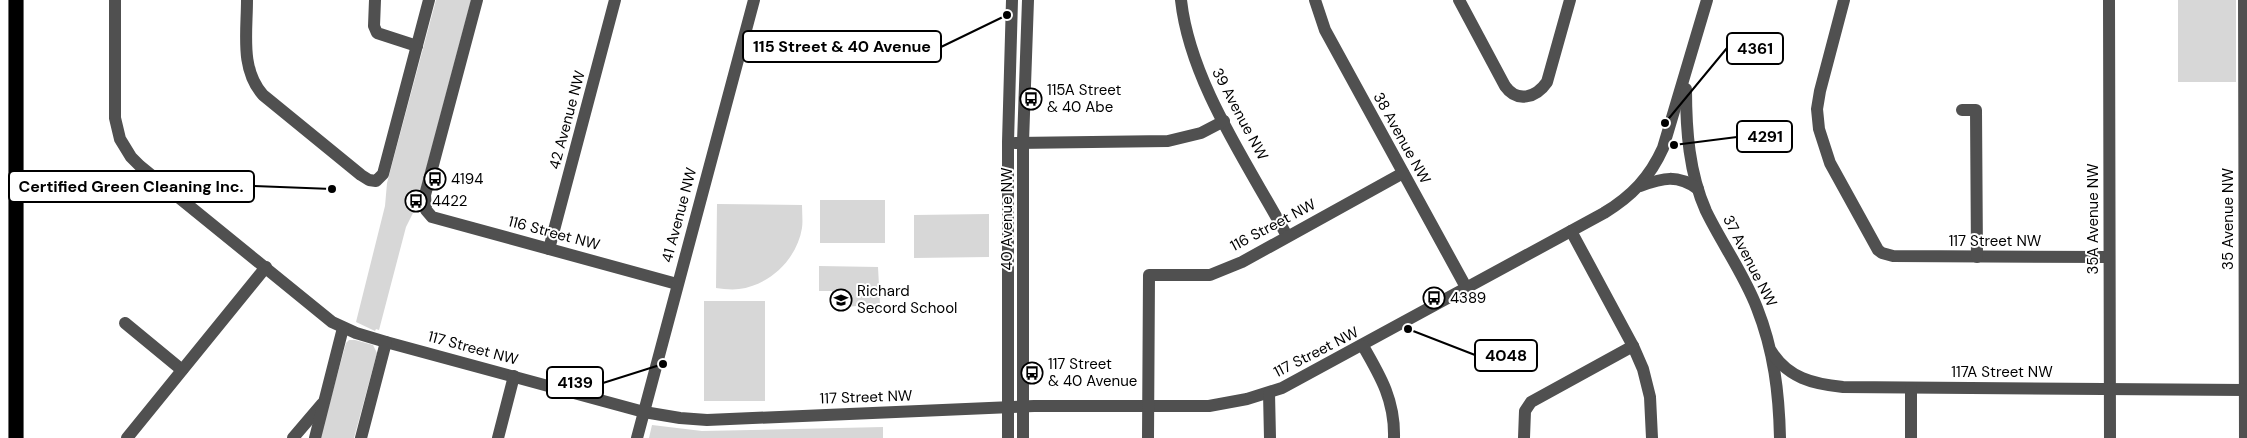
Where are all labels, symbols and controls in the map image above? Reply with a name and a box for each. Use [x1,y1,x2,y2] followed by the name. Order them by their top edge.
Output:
[743,31,941,62] callout: 115 Street & 40 Avenue
[1727,33,1783,64] callout: 4361
[753,36,931,57] text: 115 Street & 40 Avenue
[1737,38,1773,59] text: 4361
[1207,64,1273,164] street label: 39 Avenue NW
[544,68,590,172] street label: 42 Avenue NW
[1047,80,1121,117] place label: 115A Street & 40 Abe
[1019,87,1043,111] bus stop icon: 115A Street & 40 Abe
[1369,89,1436,188] street label: 38 Avenue NW
[1737,121,1792,152] callout: 4291
[1747,126,1783,147] text: 4291
[2083,163,2103,275] street label: 35A Avenue NW
[657,165,701,265] street label: 41 Avenue NW
[423,167,447,191] bus stop icon: 4194
[997,167,1017,271] street label: 40 Avenue NW
[2218,168,2238,270] street label: 35 Avenue NW
[451,169,483,189] place label: 4194
[9,171,254,202] callout: Certified Green Cleaning Inc.
[18,176,244,197] text: Certified Green Cleaning Inc.
[404,189,428,213] bus stop icon: 4422
[432,191,468,211] place label: 4422
[1227,194,1320,256] street label: 116 Street NW
[506,211,603,255] street label: 116 Street NW
[1718,212,1782,311] street label: 37 Avenue NW
[1949,231,2042,251] street label: 117 Street NW
[857,281,957,318] place label: Richard Secord School
[1422,286,1446,310] bus stop icon: 4389
[829,288,853,312] school or university icon: Richard Secord School
[1450,288,1486,308] place label: 4389
[1270,322,1362,382] street label: 117 Street NW
[426,326,521,370] street label: 117 Street NW
[1475,340,1537,371] callout: 4048
[1485,345,1527,366] text: 4048
[1048,354,1137,391] place label: 117 Street & 40 Avenue
[1020,361,1044,385] bus stop icon: 117 Street & 40 Avenue
[1951,362,2053,382] street label: 117A Street NW
[547,367,603,398] callout: 4139
[557,372,593,393] text: 4139
[819,385,913,409] street label: 117 Street NW

